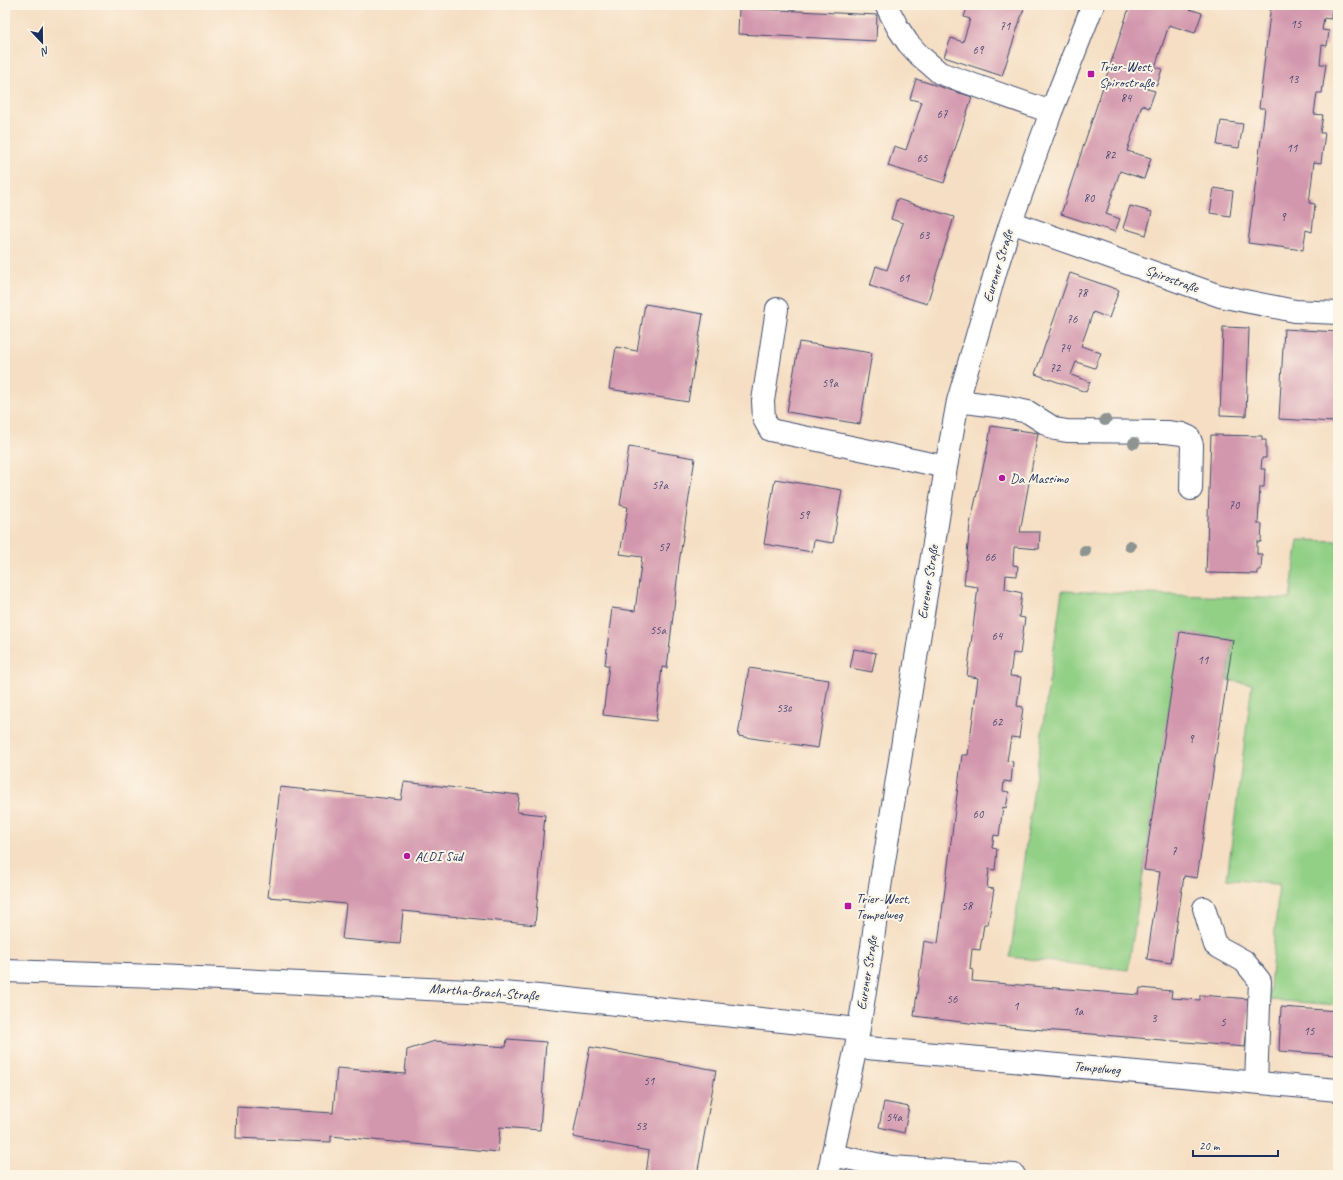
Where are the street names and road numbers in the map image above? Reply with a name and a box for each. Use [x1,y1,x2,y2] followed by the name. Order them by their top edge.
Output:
[979,227,1017,304] street label: Eurener Straße
[1143,262,1202,297] street label: Spirostraße
[914,542,942,620] street label: Eurener Straße
[853,933,881,1011] street label: Eurener Straße
[429,980,541,1004] street label: Martha-Brach-Straße
[1073,1058,1122,1079] street label: Tempelweg

